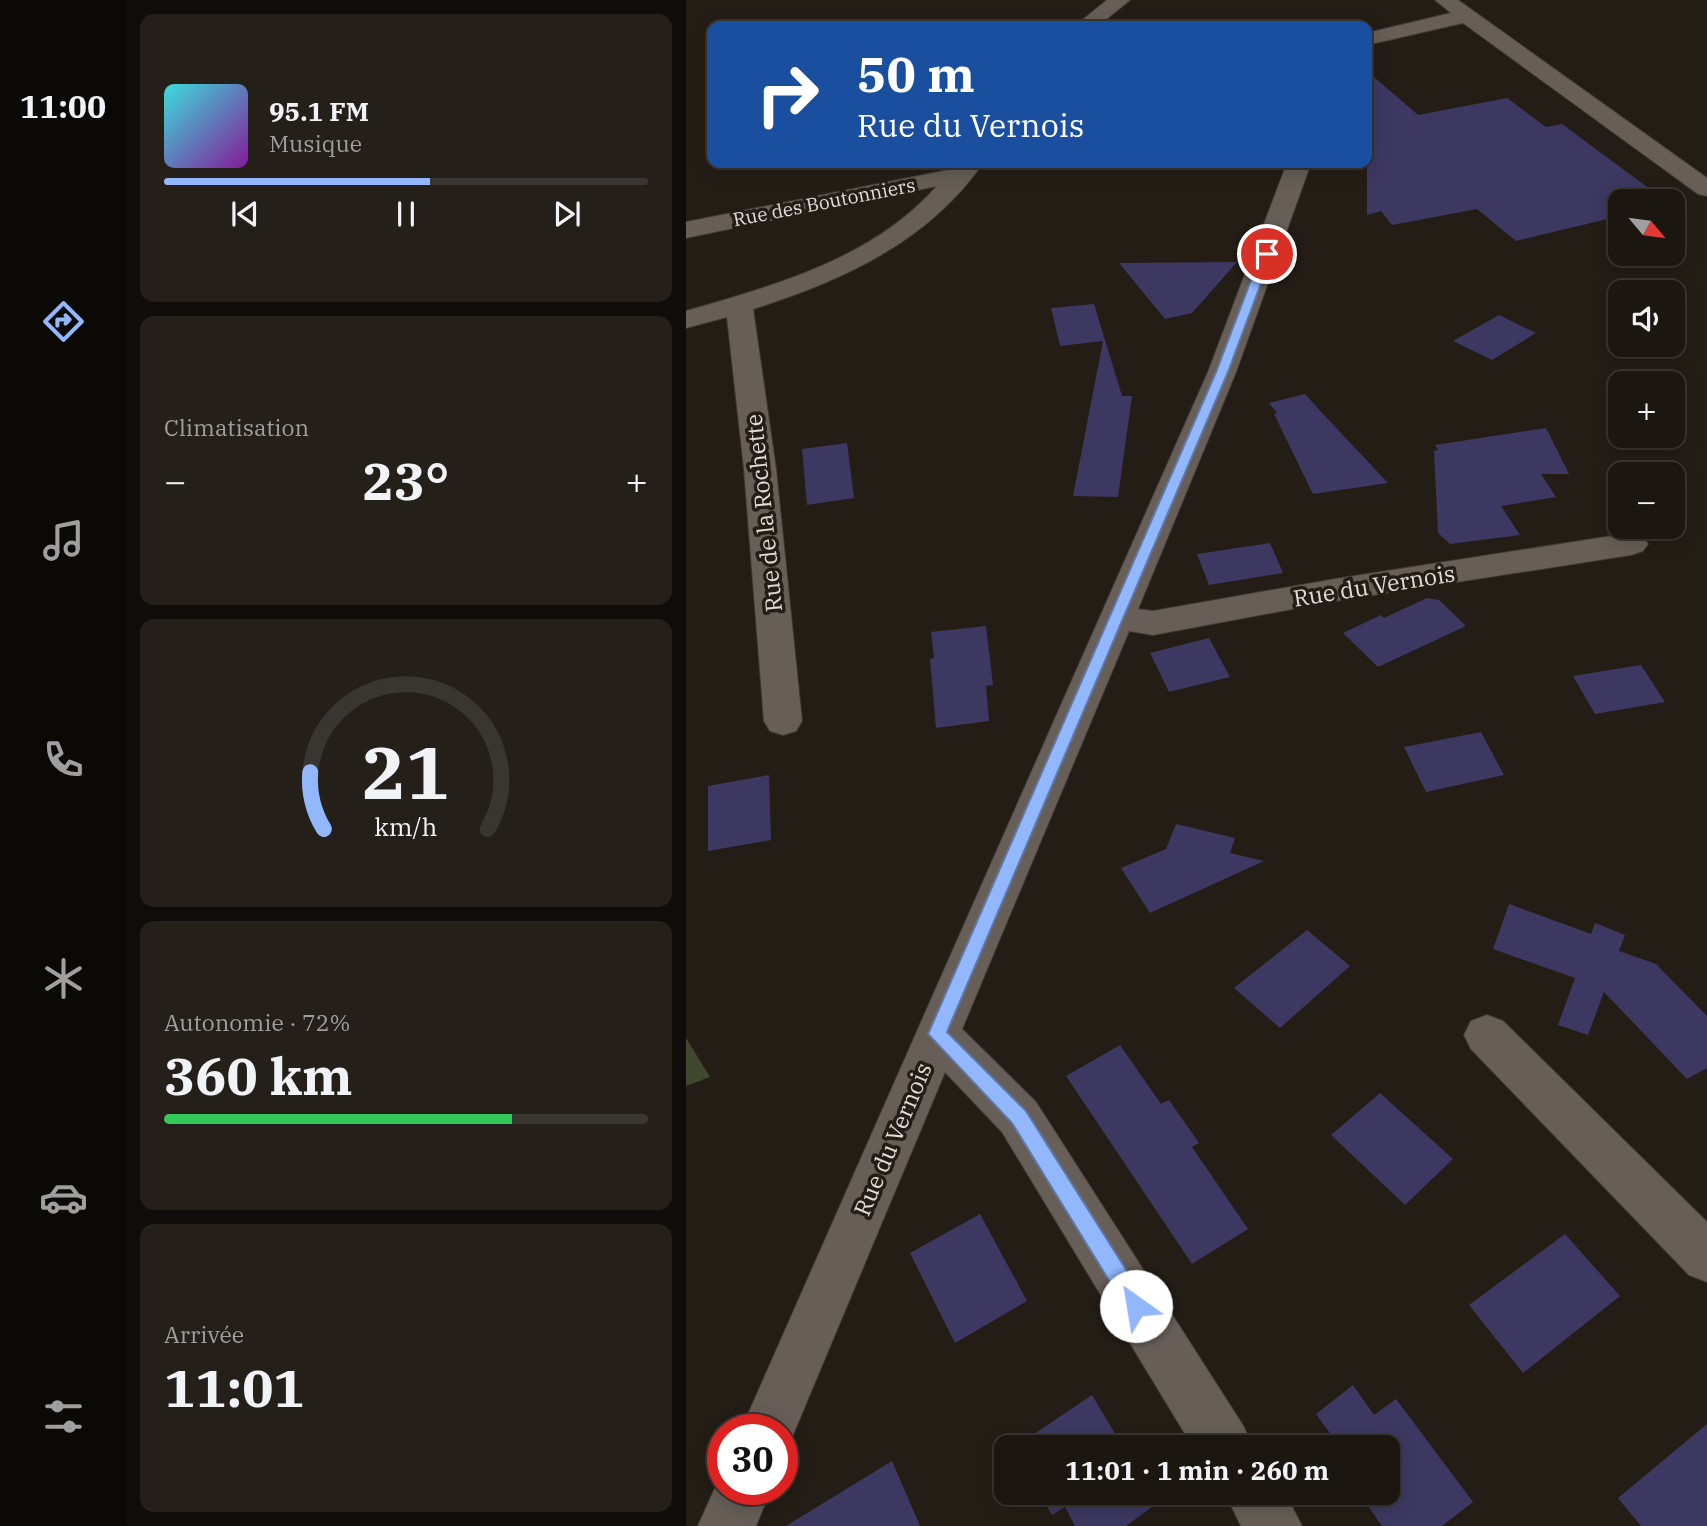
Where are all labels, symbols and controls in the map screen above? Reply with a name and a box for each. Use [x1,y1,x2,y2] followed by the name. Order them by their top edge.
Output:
[857,42,975,105] text: 50 m
[742,49,833,140] icon: right
[20,85,106,127] text: 11:00
[269,94,369,128] text: 95.1 FM
[857,104,1084,146] text: Rue du Vernois
[269,128,362,158] text: Musique
[731,173,917,231] street label: Rue des Boutonniers
[1608,189,1685,266] north arrow
[1608,189,1685,539] map controls
[226,195,264,233] icon: previous
[387,195,425,233] icon: pause
[548,195,586,233] icon: next
[1237,224,1297,284] pin
[1248,235,1286,273] icon: arrive
[1608,280,1685,357] button: sound
[39,297,88,346] icon: directions
[1608,371,1685,448] button: +
[164,412,309,442] text: Climatisation
[738,413,788,613] street label: Rue de la Rochette
[363,447,449,514] text: 23°
[164,456,187,505] text: −
[625,456,648,505] text: +
[1608,462,1685,539] button: −
[39,516,88,565] icon: music
[1291,557,1457,613] street label: Rue du Vernois
[362,724,450,819] text: 21
[39,735,88,784] icon: phone
[374,810,438,843] text: km/h
[39,954,88,1003] icon: climate
[164,1007,351,1037] text: Autonomie · 72%
[164,1042,353,1109] text: 360 km
[846,1058,938,1220] street label: Rue du Vernois
[39,1173,88,1222] icon: car
[1099,1269,1173,1343] position arrow
[164,1319,244,1349] text: Arrivée
[164,1354,305,1421] text: 11:01
[39,1392,88,1441] icon: filters
[707,1414,798,1505] speed limit sign: 30
[1065,1453,1329,1487] text: 11:01 · 1 min · 260 m

